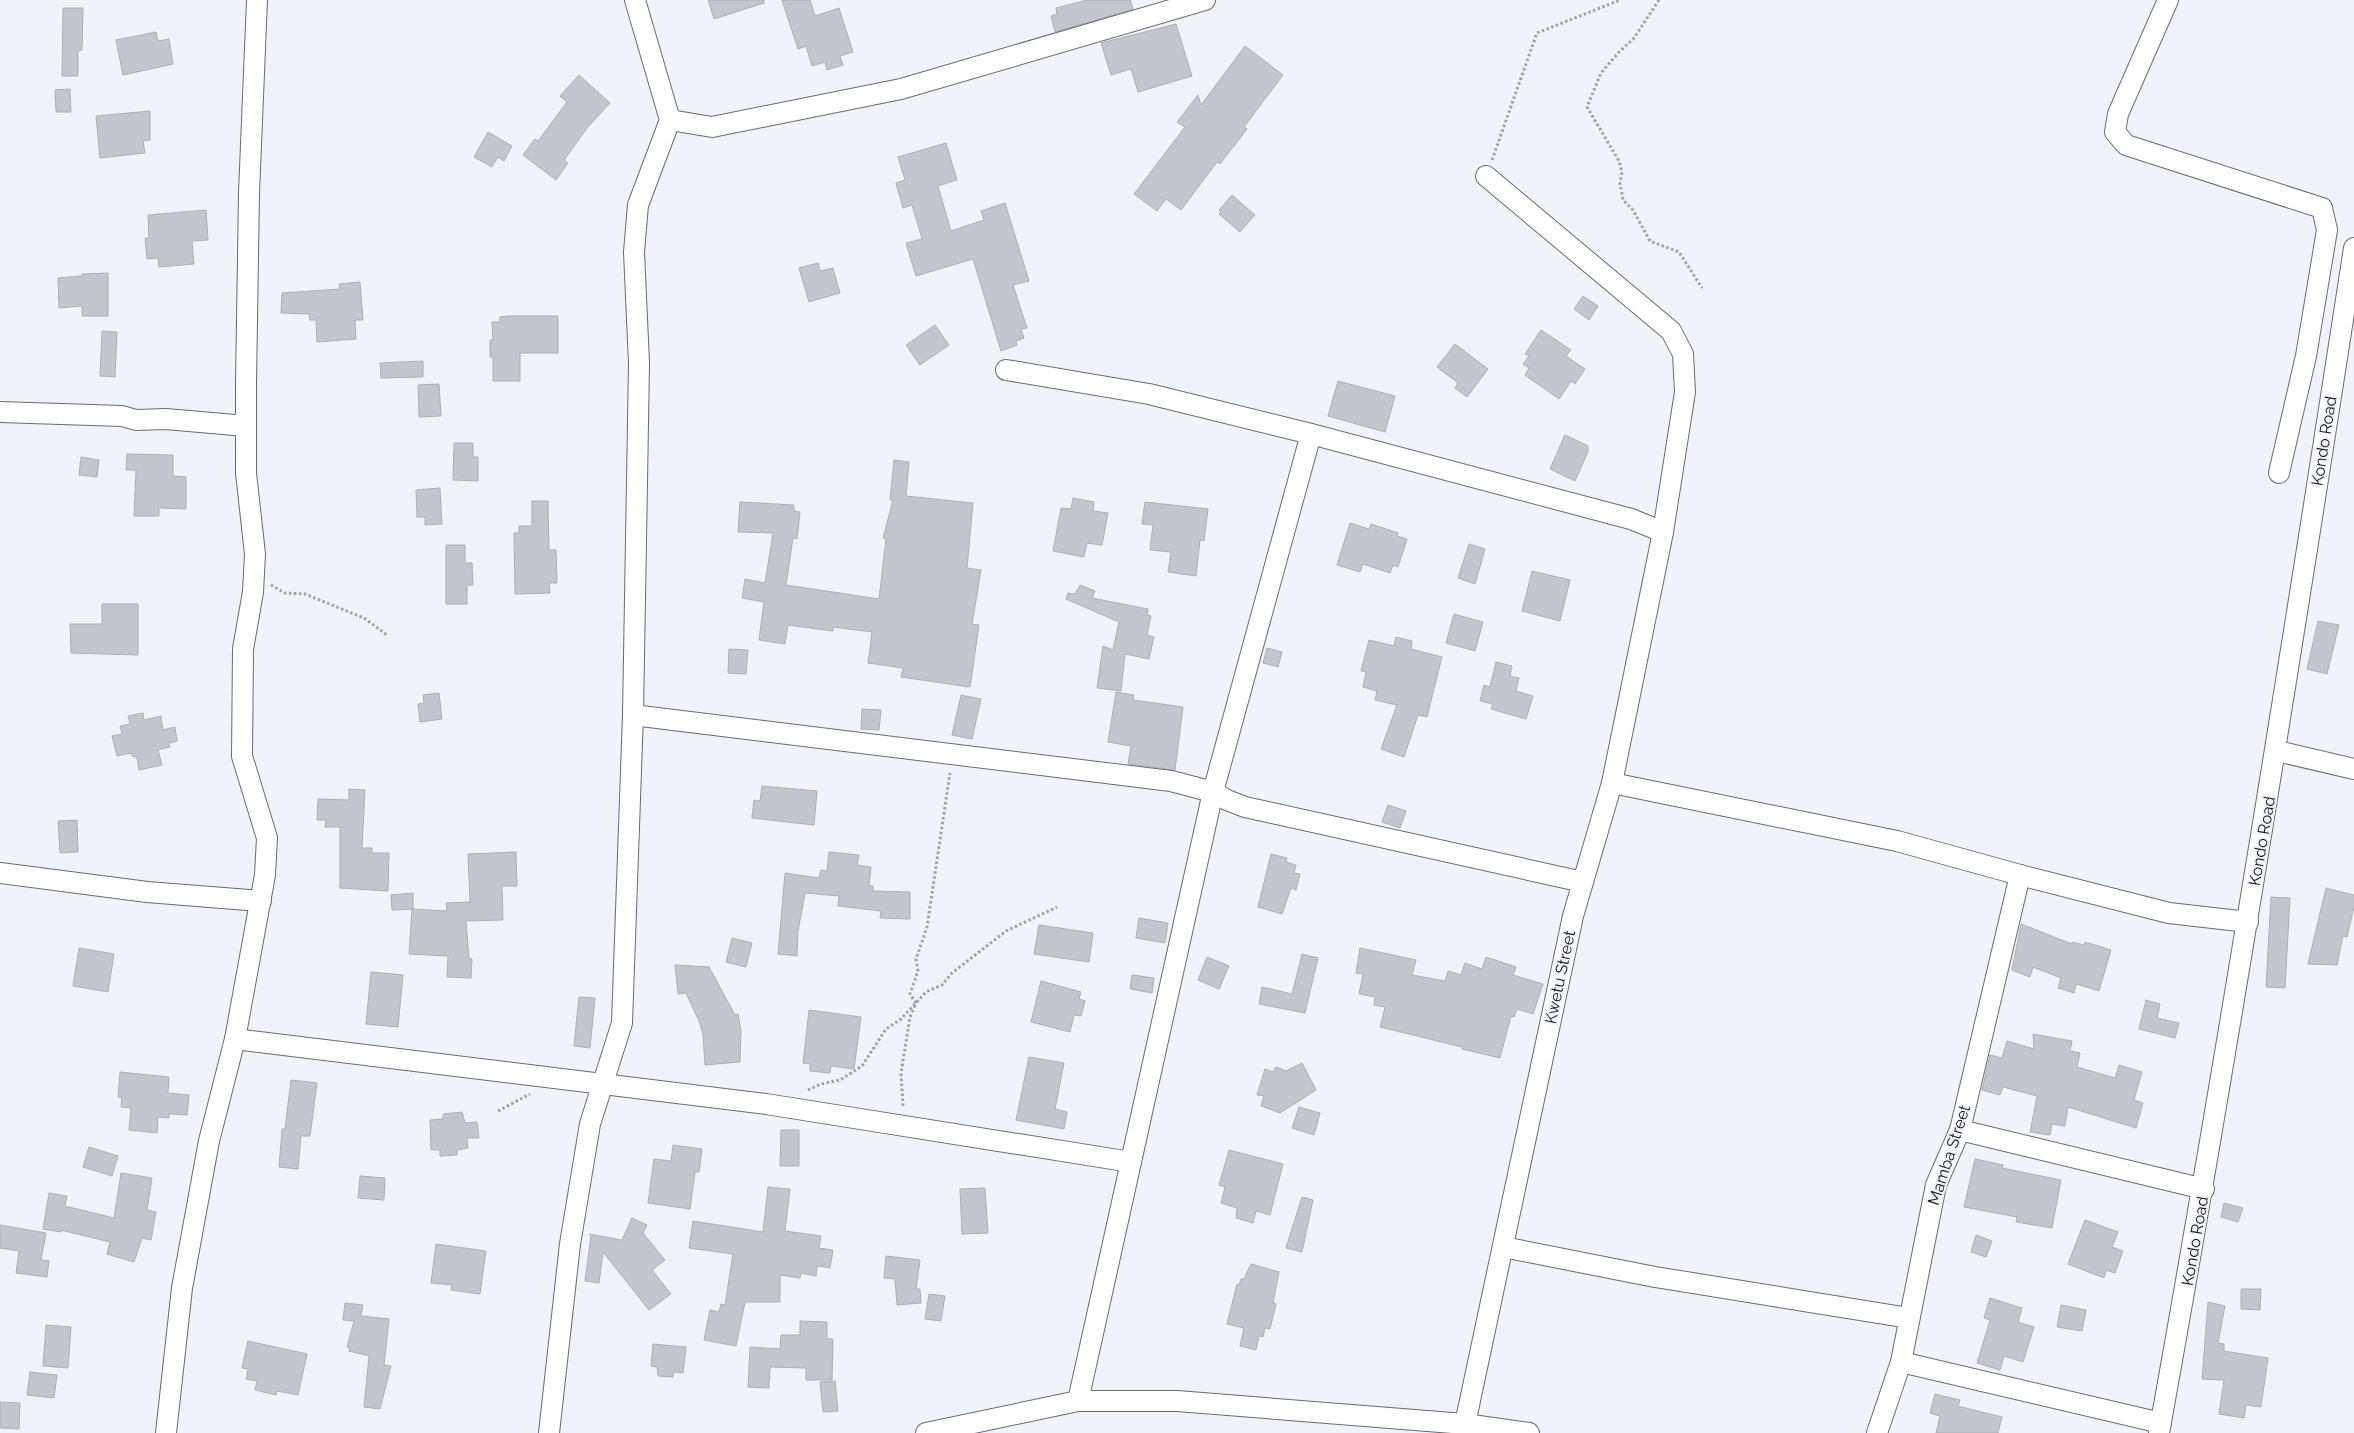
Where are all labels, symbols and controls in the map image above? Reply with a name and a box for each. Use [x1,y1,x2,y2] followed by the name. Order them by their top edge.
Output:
[2308,395,2340,487] street label: Kondo Road
[2245,795,2279,887] street label: Kondo Road
[1541,928,1579,1025] street label: Kwetu Street
[1924,1102,1974,1208] street label: Mamba Street
[2178,1195,2212,1287] street label: Kondo Road

